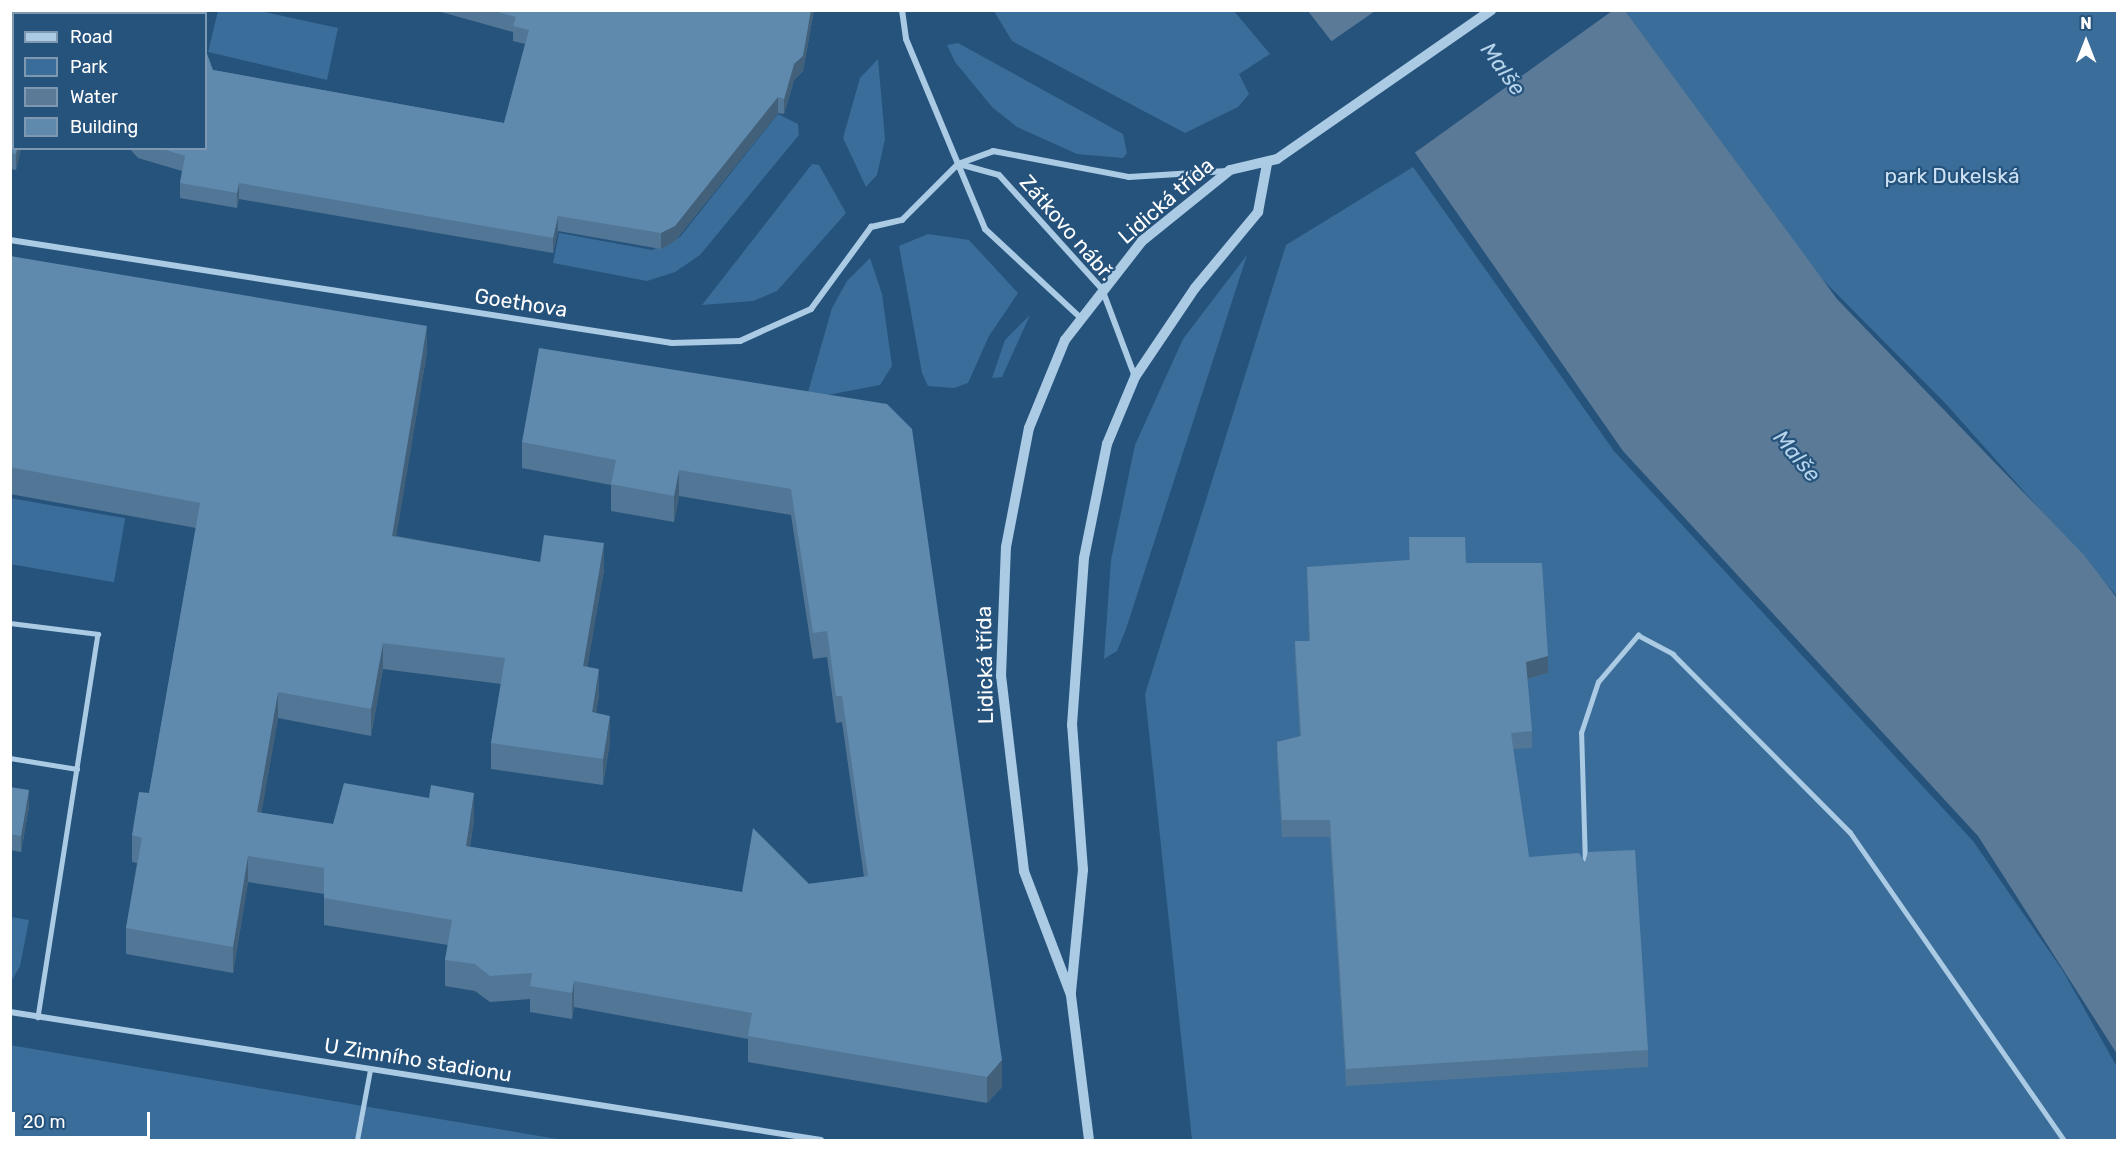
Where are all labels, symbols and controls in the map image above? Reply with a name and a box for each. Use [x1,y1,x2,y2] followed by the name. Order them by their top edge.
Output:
[12,12,207,150] legend
[2056,12,2116,72] north arrow
[2080,14,2092,33] text: N
[70,26,113,48] text: Road
[1475,37,1531,101] water label: Malše
[70,56,107,78] text: Park
[70,86,118,108] text: Water
[70,116,138,138] text: Building
[1113,153,1219,249] street label: Lidická třída
[1884,163,2020,189] park label: park Dukelská
[1014,170,1120,286] street label: Zátkovo nábř.
[473,283,569,323] street label: Goethova
[1768,425,1826,487] water label: Malše
[971,605,999,725] street label: Lidická třída
[322,1033,514,1087] street label: U Zimního stadionu
[15,1100,153,1138] scale bar
[23,1111,65,1133] text: 20 m

